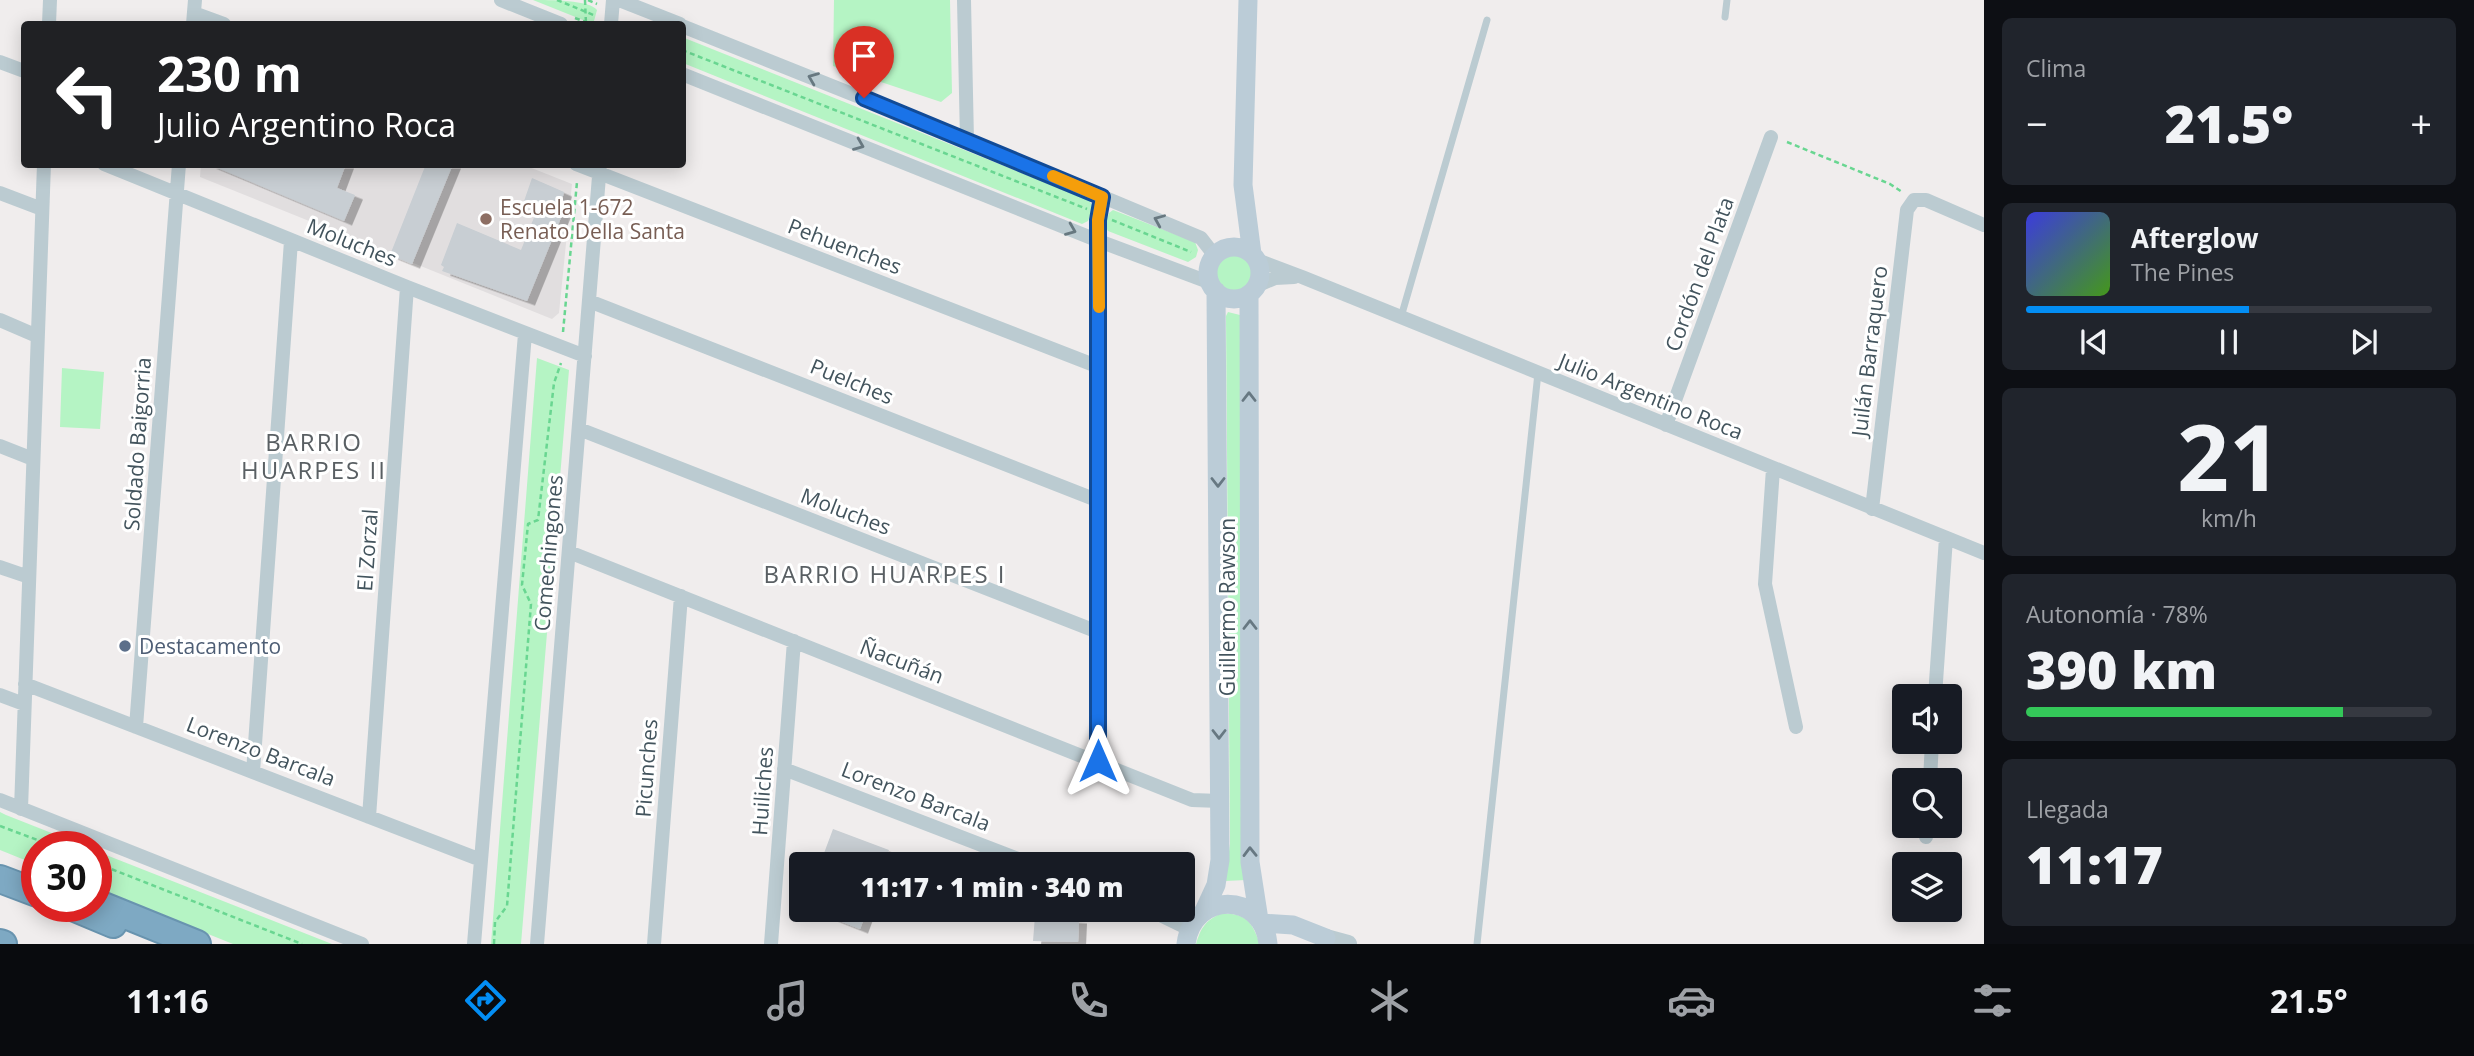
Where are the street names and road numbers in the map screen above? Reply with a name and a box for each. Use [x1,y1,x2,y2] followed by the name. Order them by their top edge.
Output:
[1658,193,1740,355] street label: Cordón del Plata
[303,211,401,273] street label: Moluches
[784,212,906,280] street label: Pehuenches
[1844,264,1893,440] street label: Juilán Barraquero
[1553,346,1747,446] street label: Julio Argentino Roca
[806,352,898,410] street label: Puelches
[117,356,157,532] street label: Soldado Baigorria
[527,474,569,632] street label: Comechingones
[797,481,895,541] street label: Moluches
[350,508,384,592] street label: El Zorzal
[1213,518,1241,696] street label: Guillermo Rawson
[856,632,948,690] street label: Ñacuñán
[183,710,339,792] street label: Lorenzo Barcala
[629,718,663,818] street label: Picunches
[745,746,779,836] street label: Huiliches
[838,755,994,837] street label: Lorenzo Barcala

